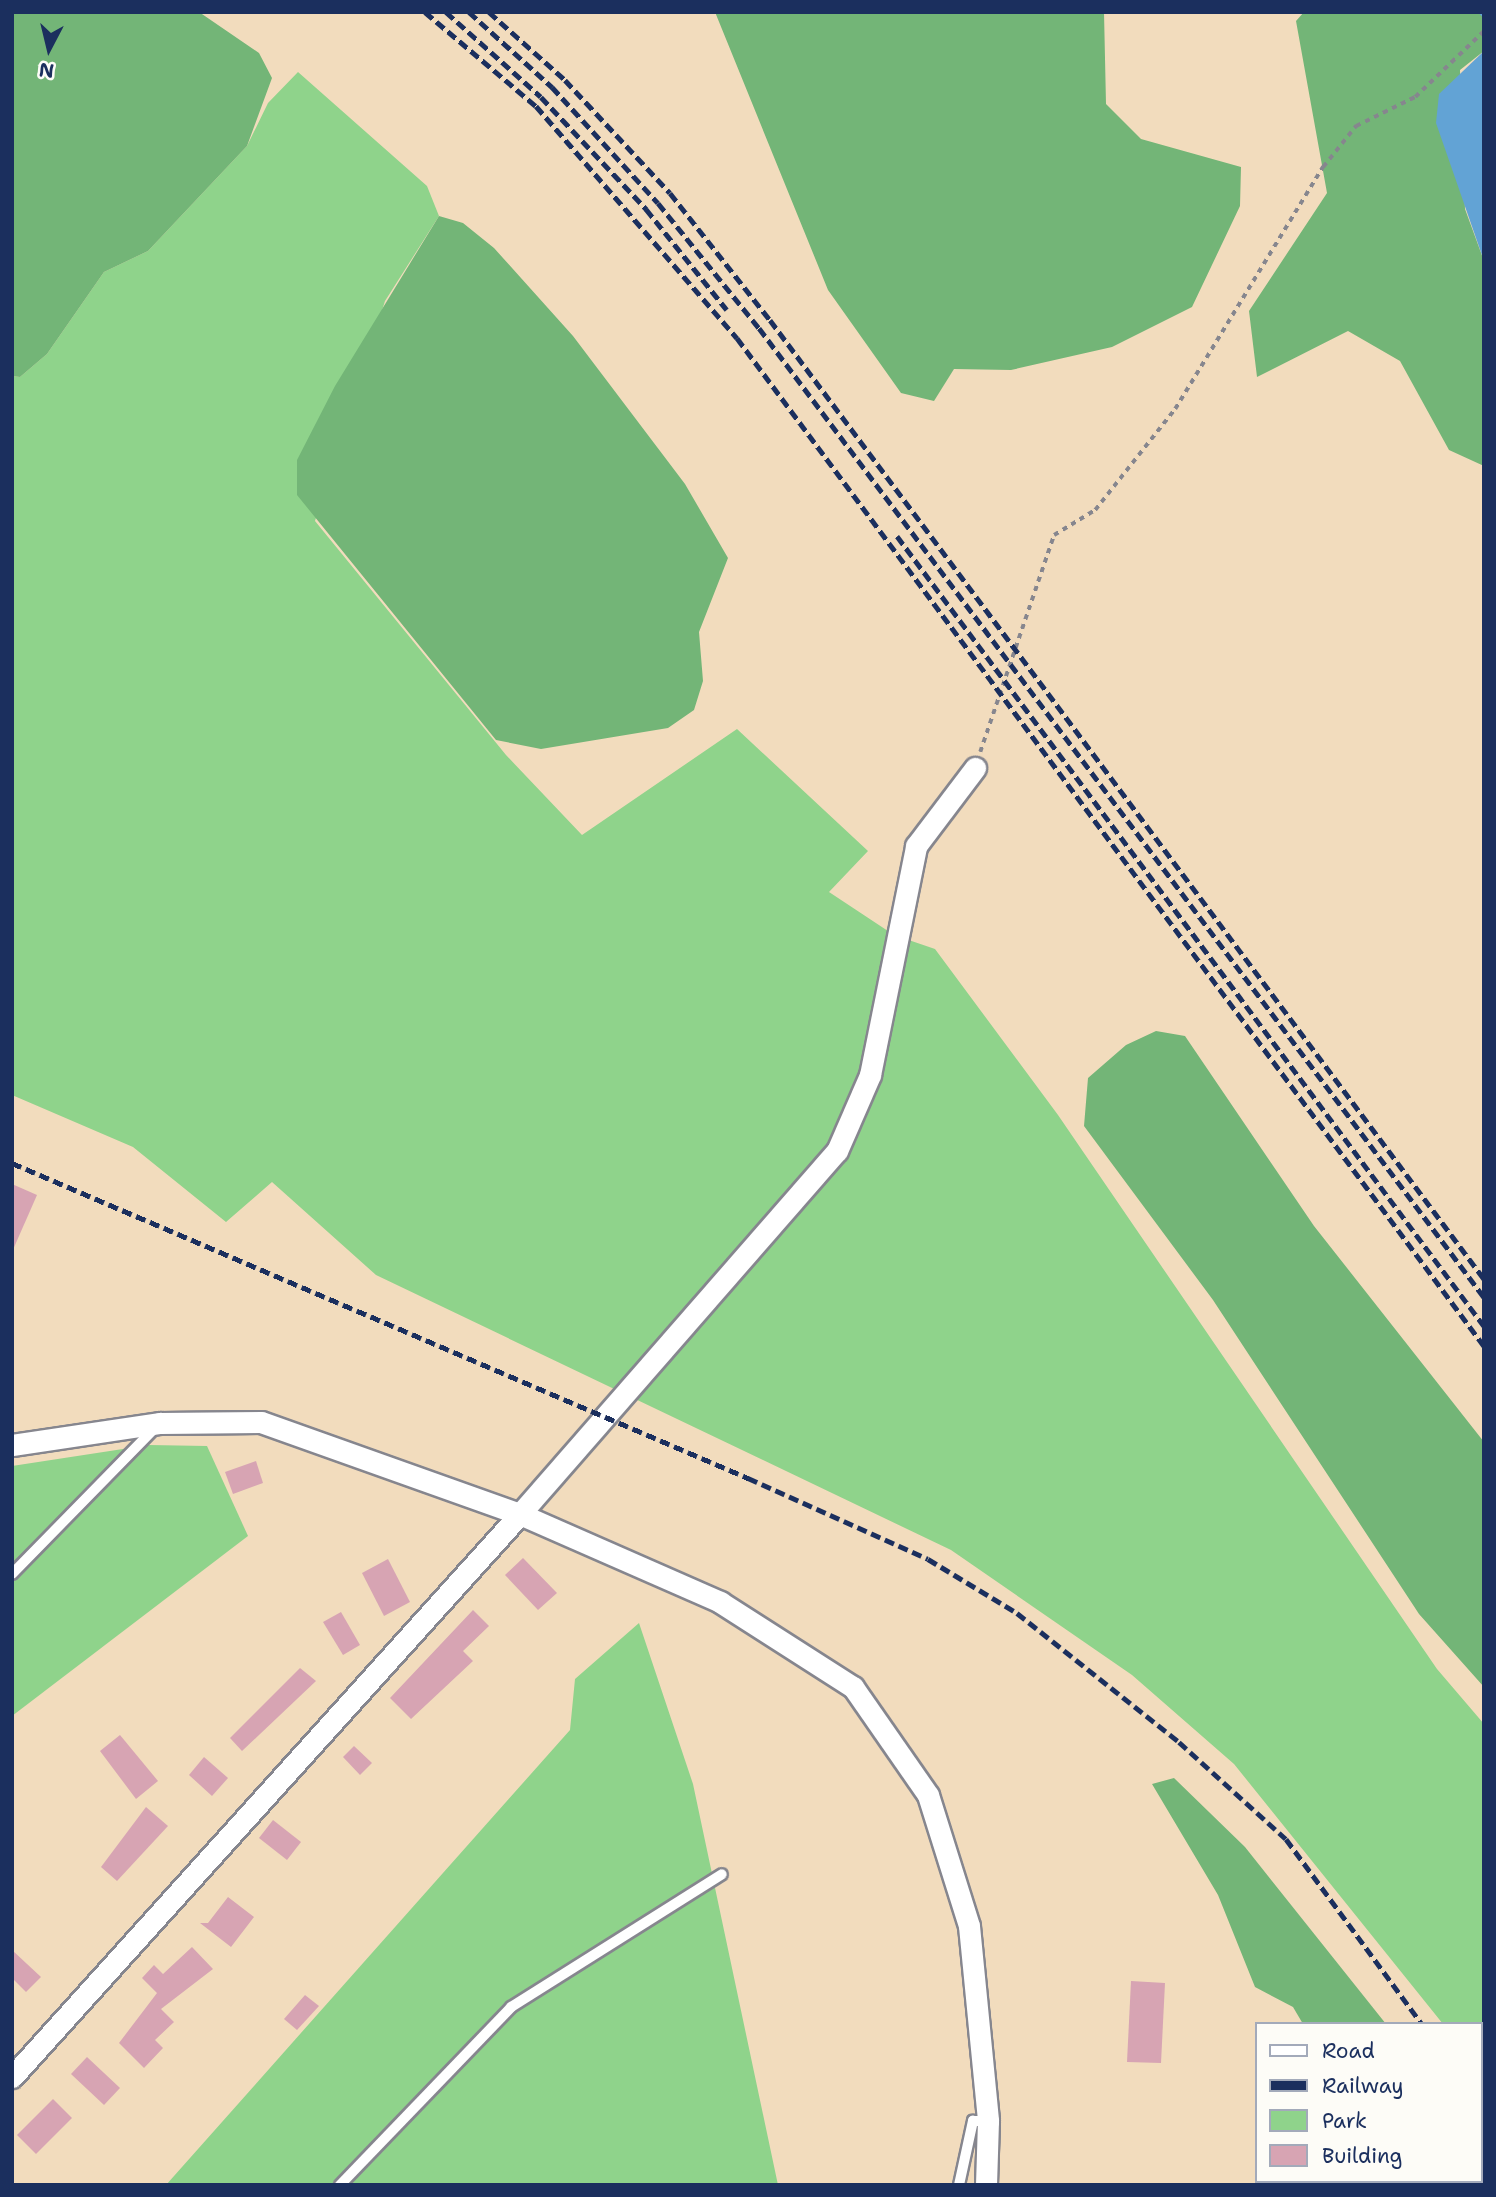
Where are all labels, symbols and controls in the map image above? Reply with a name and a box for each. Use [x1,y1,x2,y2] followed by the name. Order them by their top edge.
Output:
[14,14,84,84] north arrow
[37,57,55,84] text: N
[1254,2022,1482,2183] legend
[1322,2037,1375,2065] text: Road
[1322,2072,1404,2100] text: Railway
[1322,2107,1367,2135] text: Park
[1322,2142,1402,2170] text: Building

